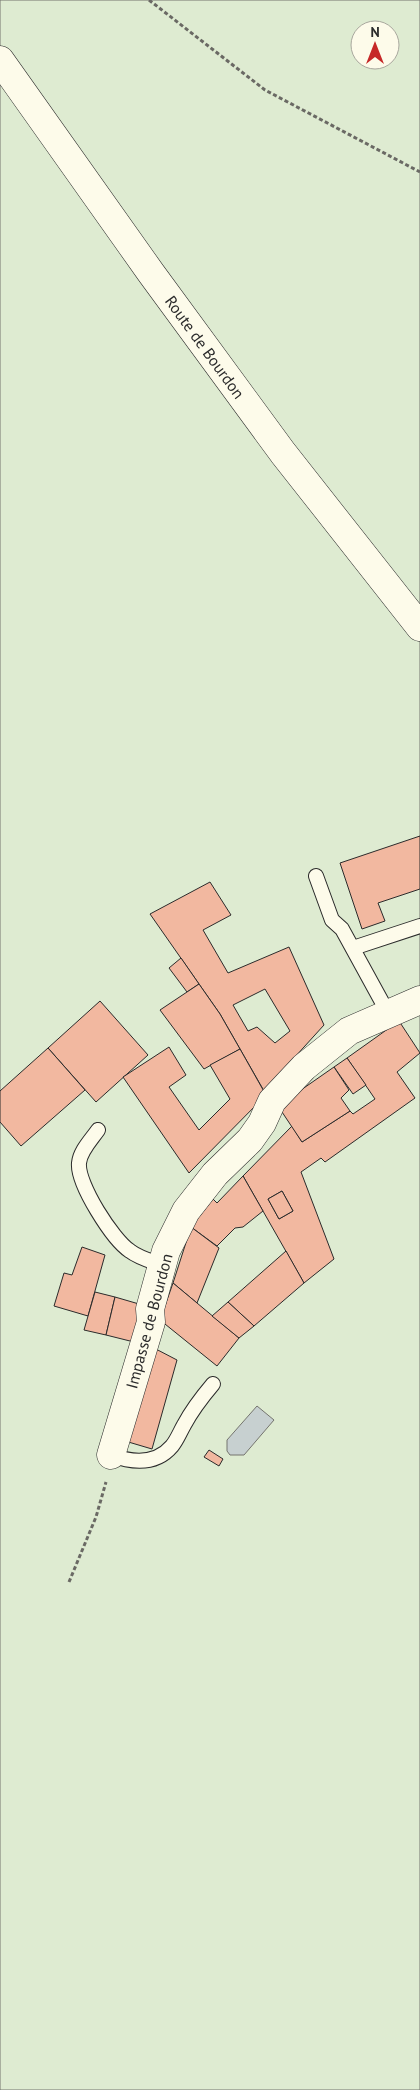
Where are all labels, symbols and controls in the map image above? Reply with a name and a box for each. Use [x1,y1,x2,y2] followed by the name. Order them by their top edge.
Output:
[350,20,400,70] north arrow
[370,23,380,41] text: N
[161,292,249,402] street label: Route de Bourdon
[121,1251,177,1391] street label: Impasse de Bourdon

